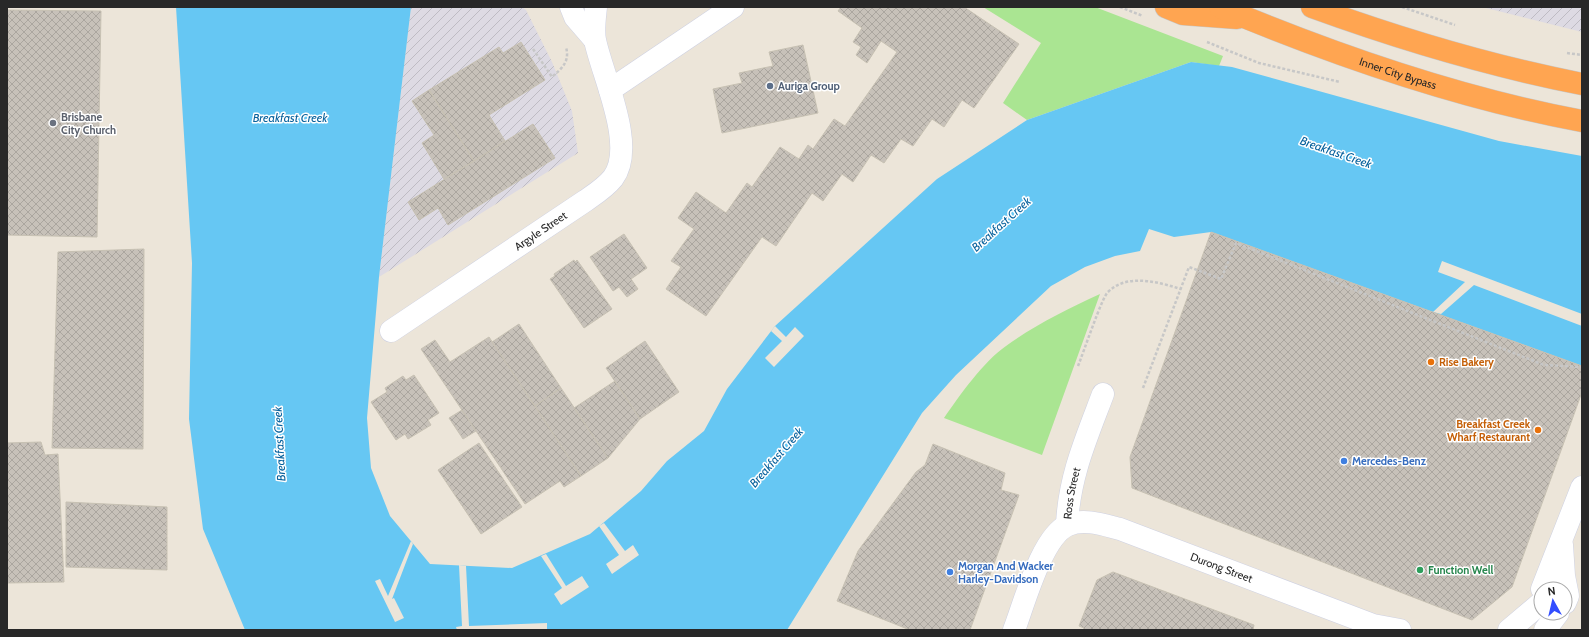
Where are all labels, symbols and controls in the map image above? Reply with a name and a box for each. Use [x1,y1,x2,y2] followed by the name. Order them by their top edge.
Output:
[1358,54,1439,92] street label: Inner City Bypass
[778,79,840,93] place label: Auriga Group
[765,81,775,91] marker: Auriga Group
[61,110,116,137] place label: Brisbane City Church
[253,110,328,125] water label: Breakfast Creek
[48,118,58,128] marker: Brisbane City Church
[1298,133,1375,172] water label: Breakfast Creek
[968,193,1034,255] water label: Breakfast Creek
[512,208,570,253] street label: Argyle Street
[1439,355,1494,369] place label: Rise Bakery
[1426,357,1436,367] marker: Rise Bakery
[270,405,288,482] water label: Breakfast Creek
[1447,417,1531,444] place label: Breakfast Creek Wharf Restaurant
[746,423,807,490] water label: Breakfast Creek
[1533,425,1543,435] marker: Breakfast Creek Wharf Restaurant
[1352,454,1427,468] place label: Mercedes-Benz
[1339,456,1349,466] marker: Mercedes-Benz
[1060,466,1083,520] street label: Ross Street
[1188,549,1255,586] street label: Durong Street
[958,559,1054,586] place label: Morgan And Wacker Harley-Davidson
[1428,563,1494,577] place label: Function Well
[1415,565,1425,575] marker: Function Well
[945,567,955,577] marker: Morgan And Wacker Harley-Davidson
[1533,581,1573,621] north arrow
[1547,584,1556,599] text: N

